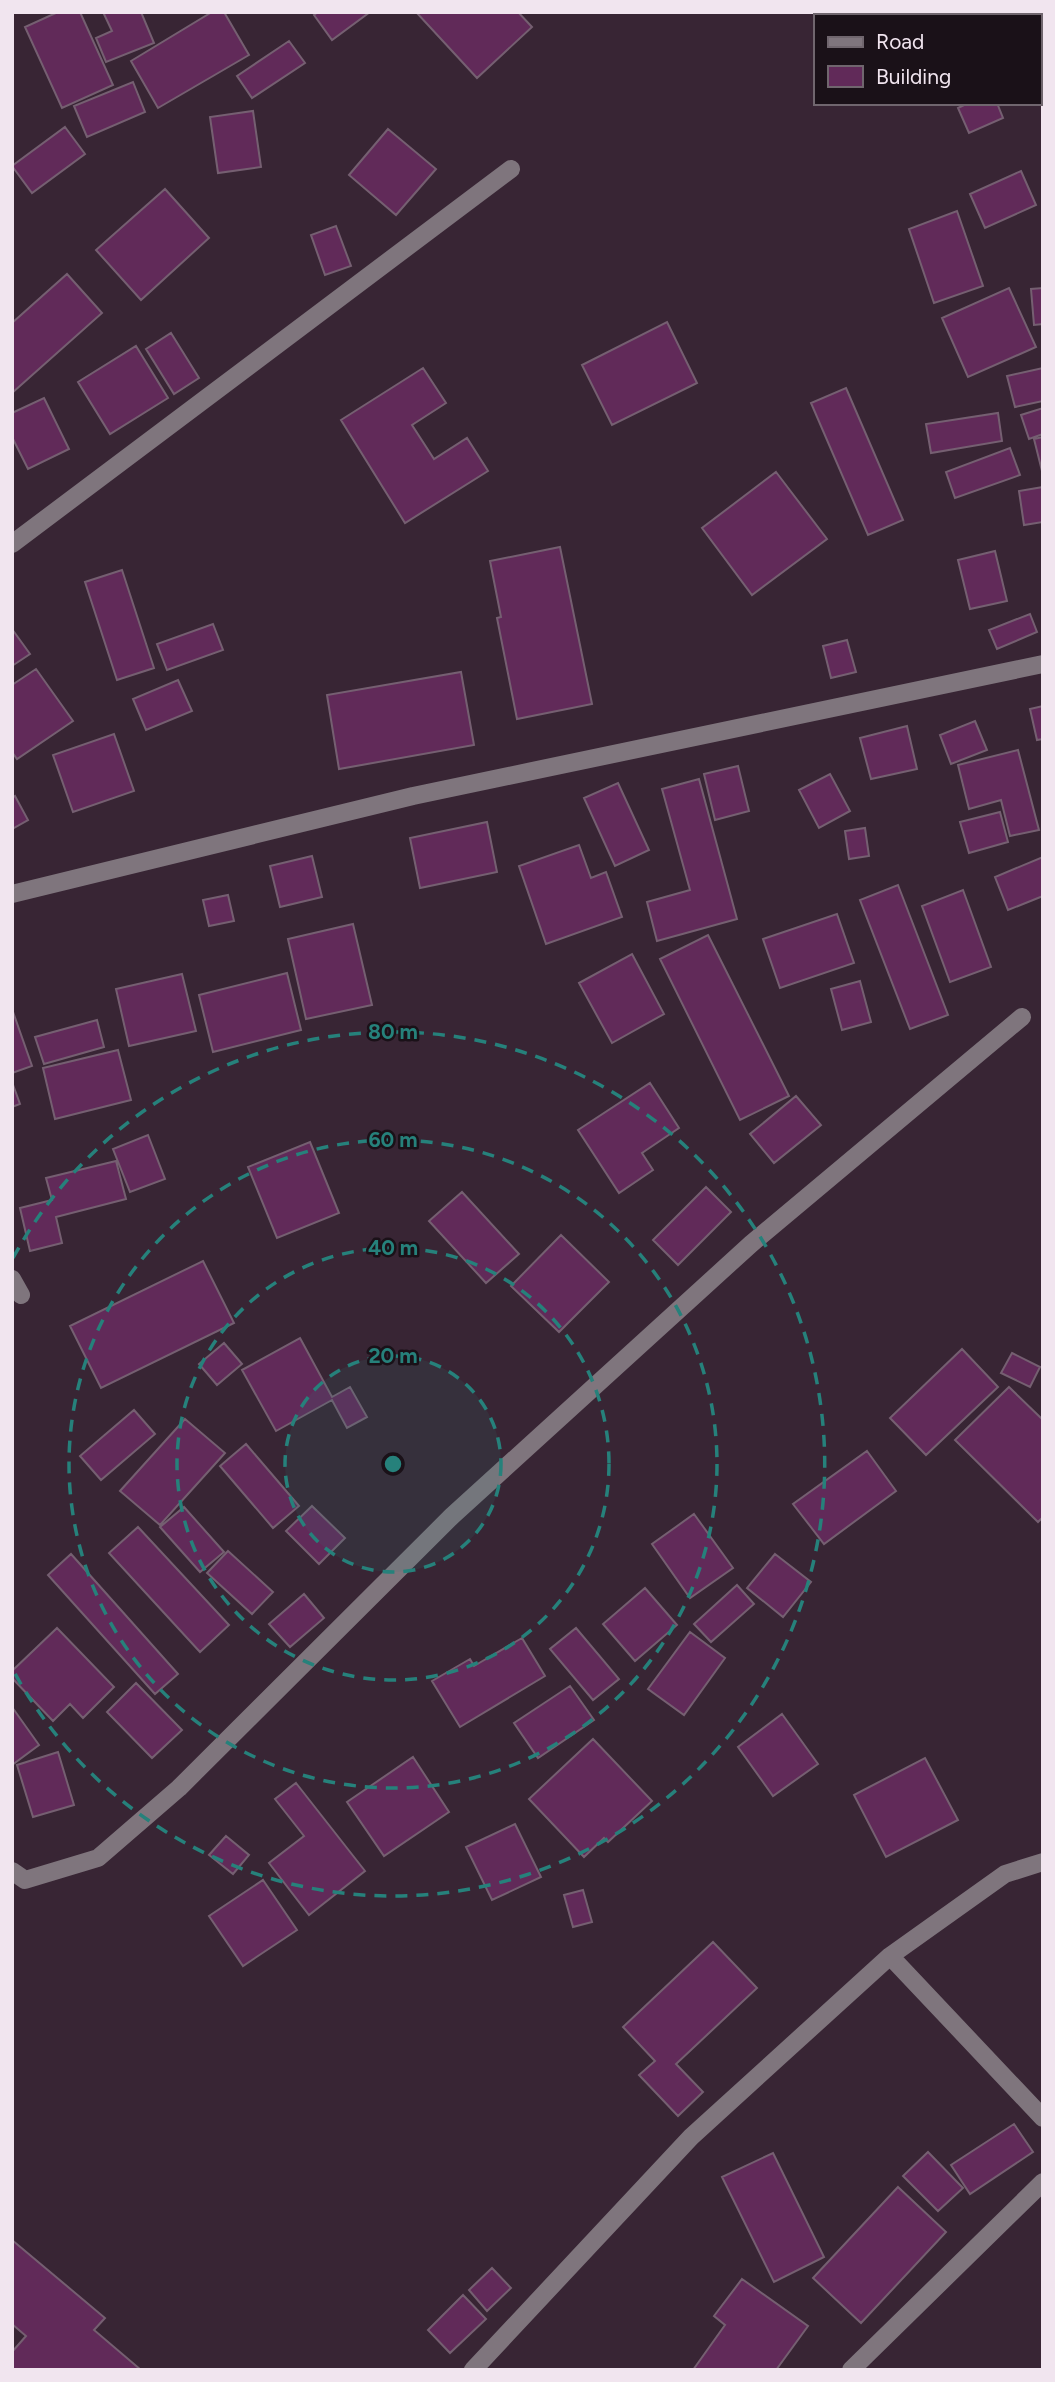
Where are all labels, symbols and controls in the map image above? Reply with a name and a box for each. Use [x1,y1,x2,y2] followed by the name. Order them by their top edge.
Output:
[814,14,1041,105] legend
[876,29,924,54] text: Road
[876,64,951,89] text: Building
[368,1019,418,1044] text: 80 m
[368,1127,418,1152] text: 60 m
[368,1235,418,1260] text: 40 m
[368,1343,418,1368] text: 20 m
[381,1452,405,1476] centre of rings

